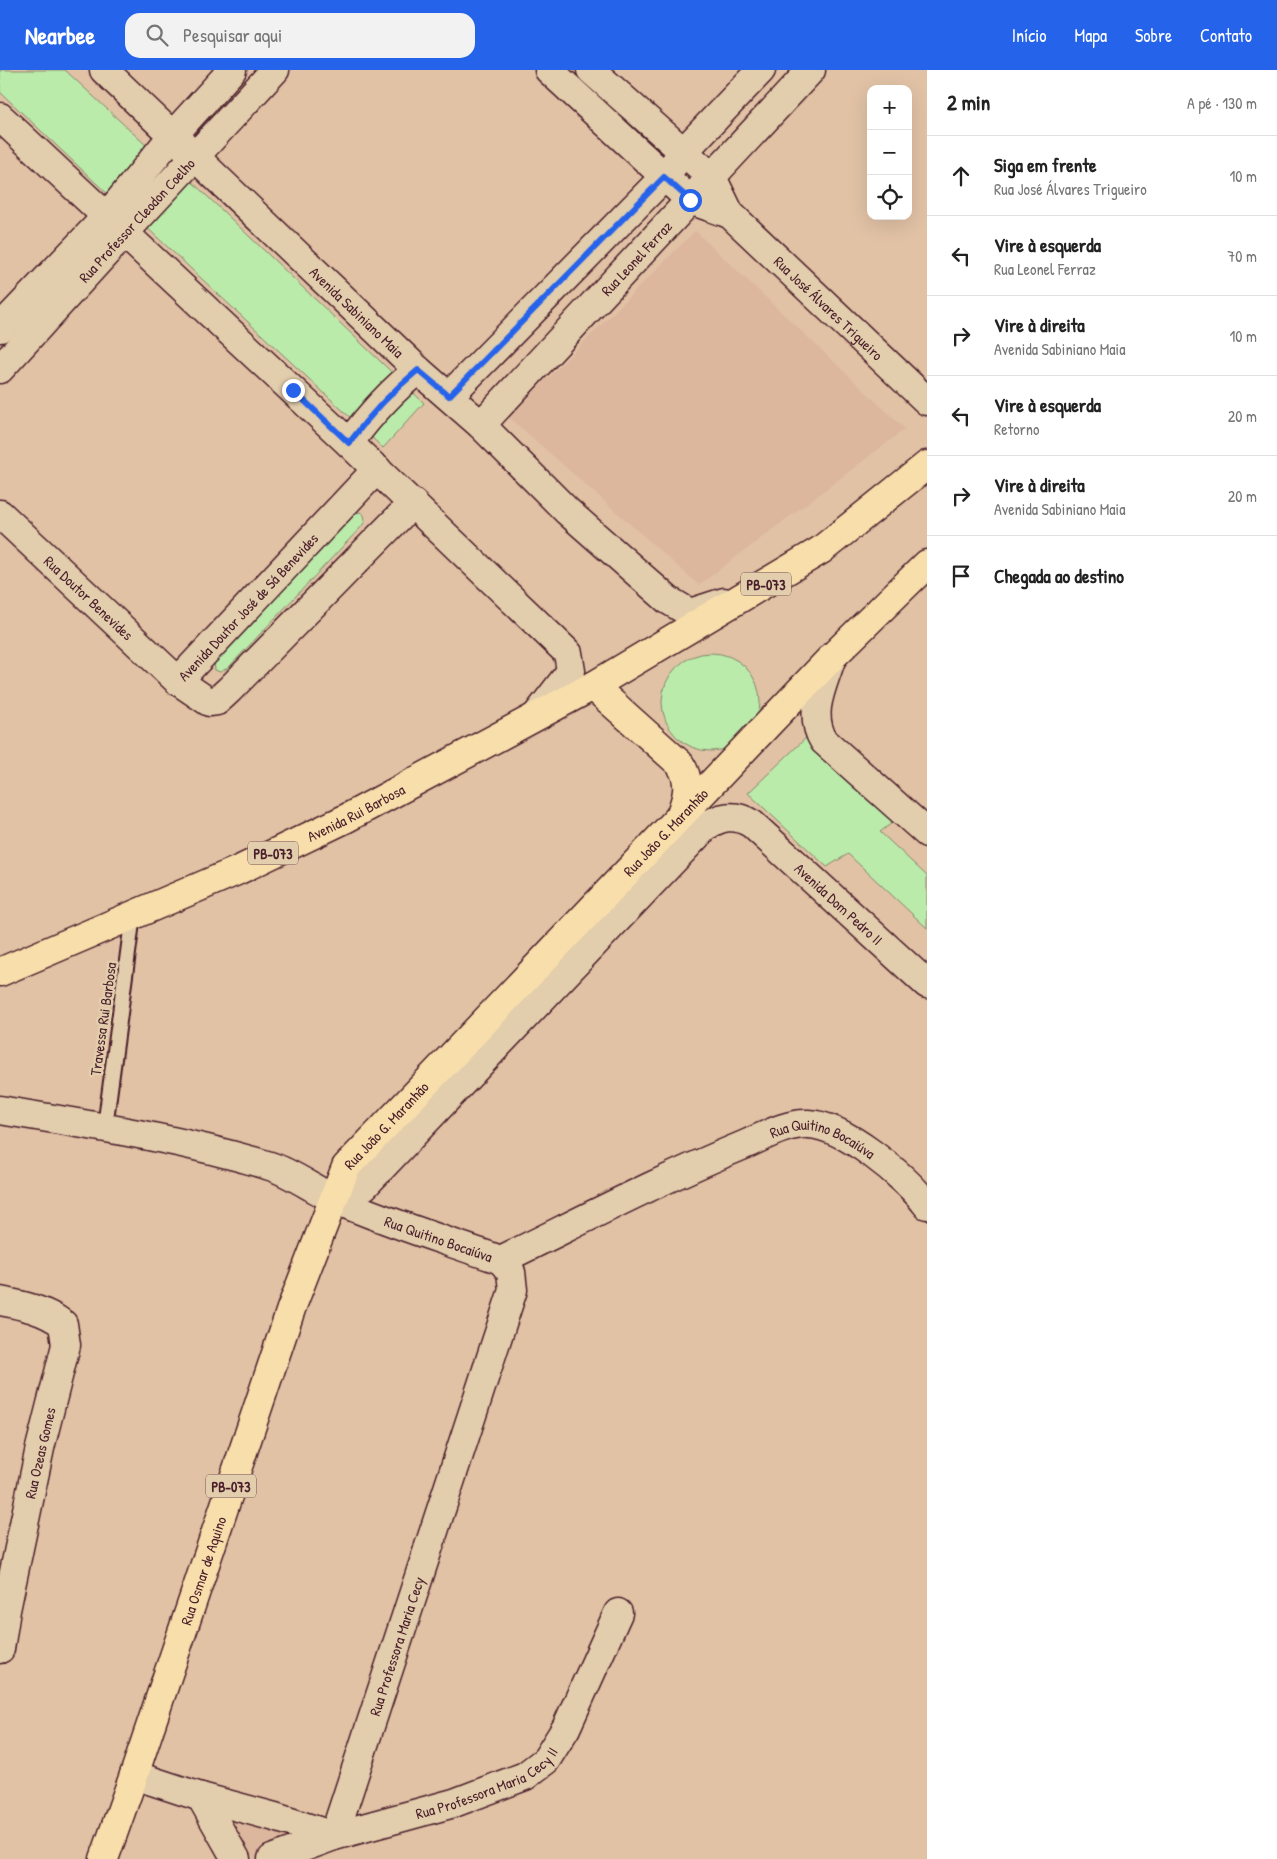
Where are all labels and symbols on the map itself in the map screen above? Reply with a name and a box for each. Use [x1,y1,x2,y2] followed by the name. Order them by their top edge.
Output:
[74,153,199,287] street label: Rua Professor Cleodon Coelho
[679,189,702,212] route start
[596,215,677,300] street label: Rua Leonel Ferraz
[770,251,888,365] street label: Rua José Álvares Trigueiro
[305,262,409,362] street label: Avenida Sabiniano Maia
[282,379,305,402] route end
[173,528,323,685] street label: Avenida Doutor José de Sá Benevides
[40,550,138,645] street label: Rua Doutor Benevides
[741,572,791,596] road number: PB-073
[303,778,408,846] street label: Avenida Rui Barbosa
[618,783,712,881] street label: Rua João G. Maranhão
[248,841,298,864] road number: PB-073
[790,858,888,949] street label: Avenida Dom Pedro II
[85,961,121,1077] street label: Travessa Rui Barbosa
[339,1076,433,1174] street label: Rua João G. Maranhão
[766,1113,880,1163] street label: Rua Quitino Bocaiúva
[382,1210,496,1267] street label: Rua Quitino Bocaiúva
[19,1405,61,1501] street label: Rua Ozeas Gomes
[206,1474,256,1498] road number: PB-073
[175,1513,231,1628] street label: Rua Osmar de Aquino
[364,1574,429,1718] street label: Rua Professora Maria Cecy
[413,1743,562,1824] street label: Rua Professora Maria Cecy II

